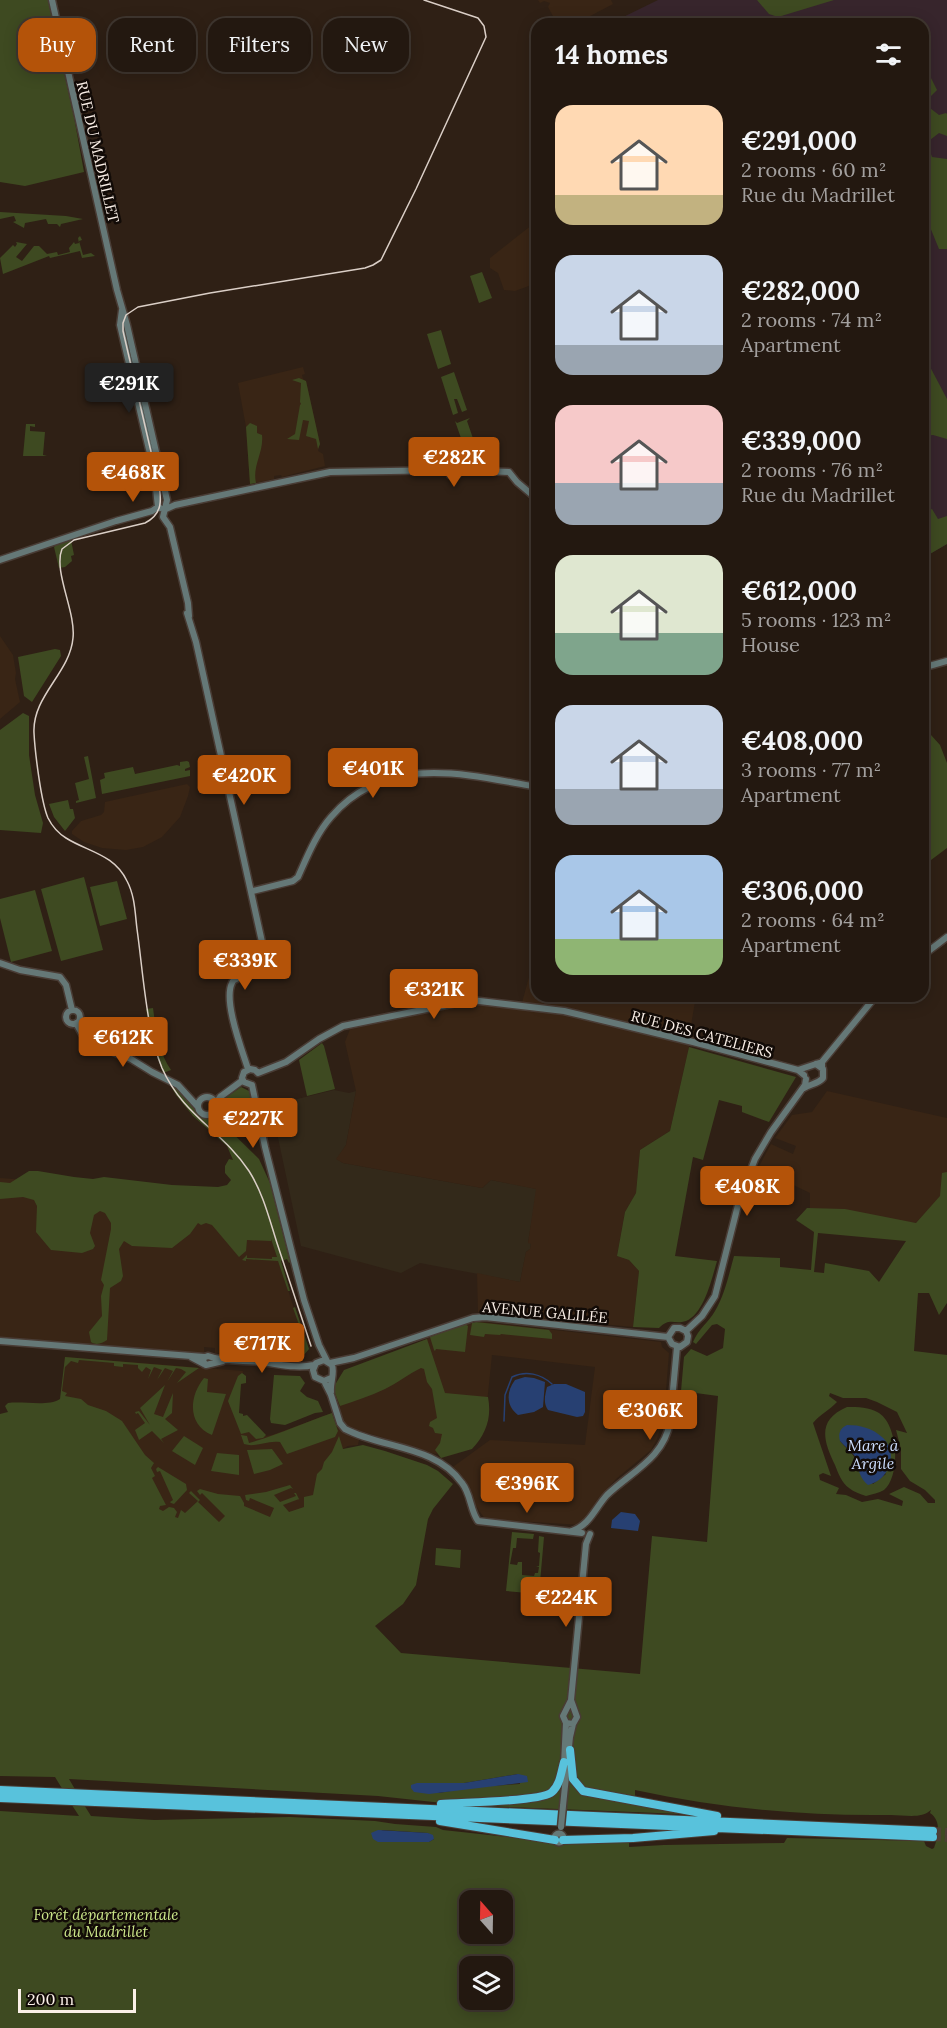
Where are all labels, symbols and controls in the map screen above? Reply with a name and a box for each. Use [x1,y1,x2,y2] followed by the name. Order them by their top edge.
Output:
[18,18,96,72] chip: Buy
[108,18,196,72] chip: Rent
[208,18,311,72] chip: Filters
[323,18,409,72] chip: New
[555,38,668,71] text: 14 homes
[872,38,905,71] icon: filters
[72,79,124,225] street label: RUE DU MADRILLET
[741,124,857,157] text: €291,000
[603,129,675,201] icon: home
[741,157,886,182] text: 2 rooms · 60 m²
[741,182,895,207] text: Rue du Madrillet
[741,274,860,307] text: €282,000
[603,279,675,351] icon: home
[741,307,882,332] text: 2 rooms · 74 m²
[741,332,841,357] text: Apartment
[87,363,171,414] pin: €291K
[99,370,159,395] text: €291K
[741,424,861,457] text: €339,000
[603,429,675,501] icon: home
[412,437,496,488] pin: €282K
[422,444,486,469] text: €282K
[91,452,175,503] pin: €468K
[741,457,883,482] text: 2 rooms · 76 m²
[101,459,165,484] text: €468K
[741,482,895,507] text: Rue du Madrillet
[741,574,857,607] text: €612,000
[603,579,675,651] icon: home
[741,607,891,632] text: 5 rooms · 123 m²
[741,632,800,657] text: House
[741,724,863,757] text: €408,000
[603,729,675,801] icon: home
[331,748,415,799] pin: €401K
[202,755,286,806] pin: €420K
[342,755,404,780] text: €401K
[741,757,881,782] text: 3 rooms · 77 m²
[212,762,276,787] text: €420K
[741,782,841,807] text: Apartment
[741,874,864,907] text: €306,000
[603,879,675,951] icon: home
[741,907,885,932] text: 2 rooms · 64 m²
[741,932,841,957] text: Apartment
[203,940,287,991] pin: €339K
[213,947,277,972] text: €339K
[392,969,476,1020] pin: €321K
[404,976,464,1001] text: €321K
[629,1006,775,1062] street label: RUE DES CATELIERS
[81,1017,165,1068] pin: €612K
[93,1024,153,1049] text: €612K
[211,1098,295,1149] pin: €227K
[222,1105,284,1130] text: €227K
[705,1166,789,1217] pin: €408K
[714,1173,780,1198] text: €408K
[481,1297,608,1327] street label: AVENUE GALILÉE
[220,1323,304,1374] pin: €717K
[233,1330,291,1355] text: €717K
[608,1390,692,1441] pin: €306K
[617,1397,683,1422] text: €306K
[847,1435,899,1473] water label: Mare à Argile
[485,1463,569,1514] pin: €396K
[495,1470,559,1495] text: €396K
[524,1577,608,1628] pin: €224K
[535,1584,597,1609] text: €224K
[459,1890,513,1944] north arrow
[459,1890,513,2010] map controls
[33,1905,179,1941] park label: Forêt départementale du Madrillet
[459,1956,513,2010] button: layers
[18,1986,136,2014] scale bar
[27,1989,74,2009] text: 200 m

